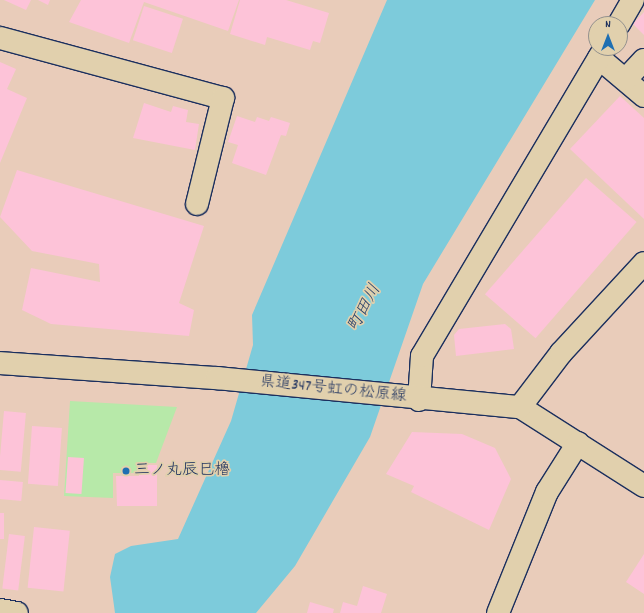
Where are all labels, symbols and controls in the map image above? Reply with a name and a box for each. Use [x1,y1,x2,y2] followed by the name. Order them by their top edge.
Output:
[588,16,628,56] north arrow
[605,17,611,33] text: N
[345,282,387,336] water label: 町田川
[258,373,408,407] street label: 県道347号虹の松原線
[134,461,230,481] place label: 三ノ丸辰巳櫓
[121,466,131,476] marker: 三ノ丸辰巳櫓

